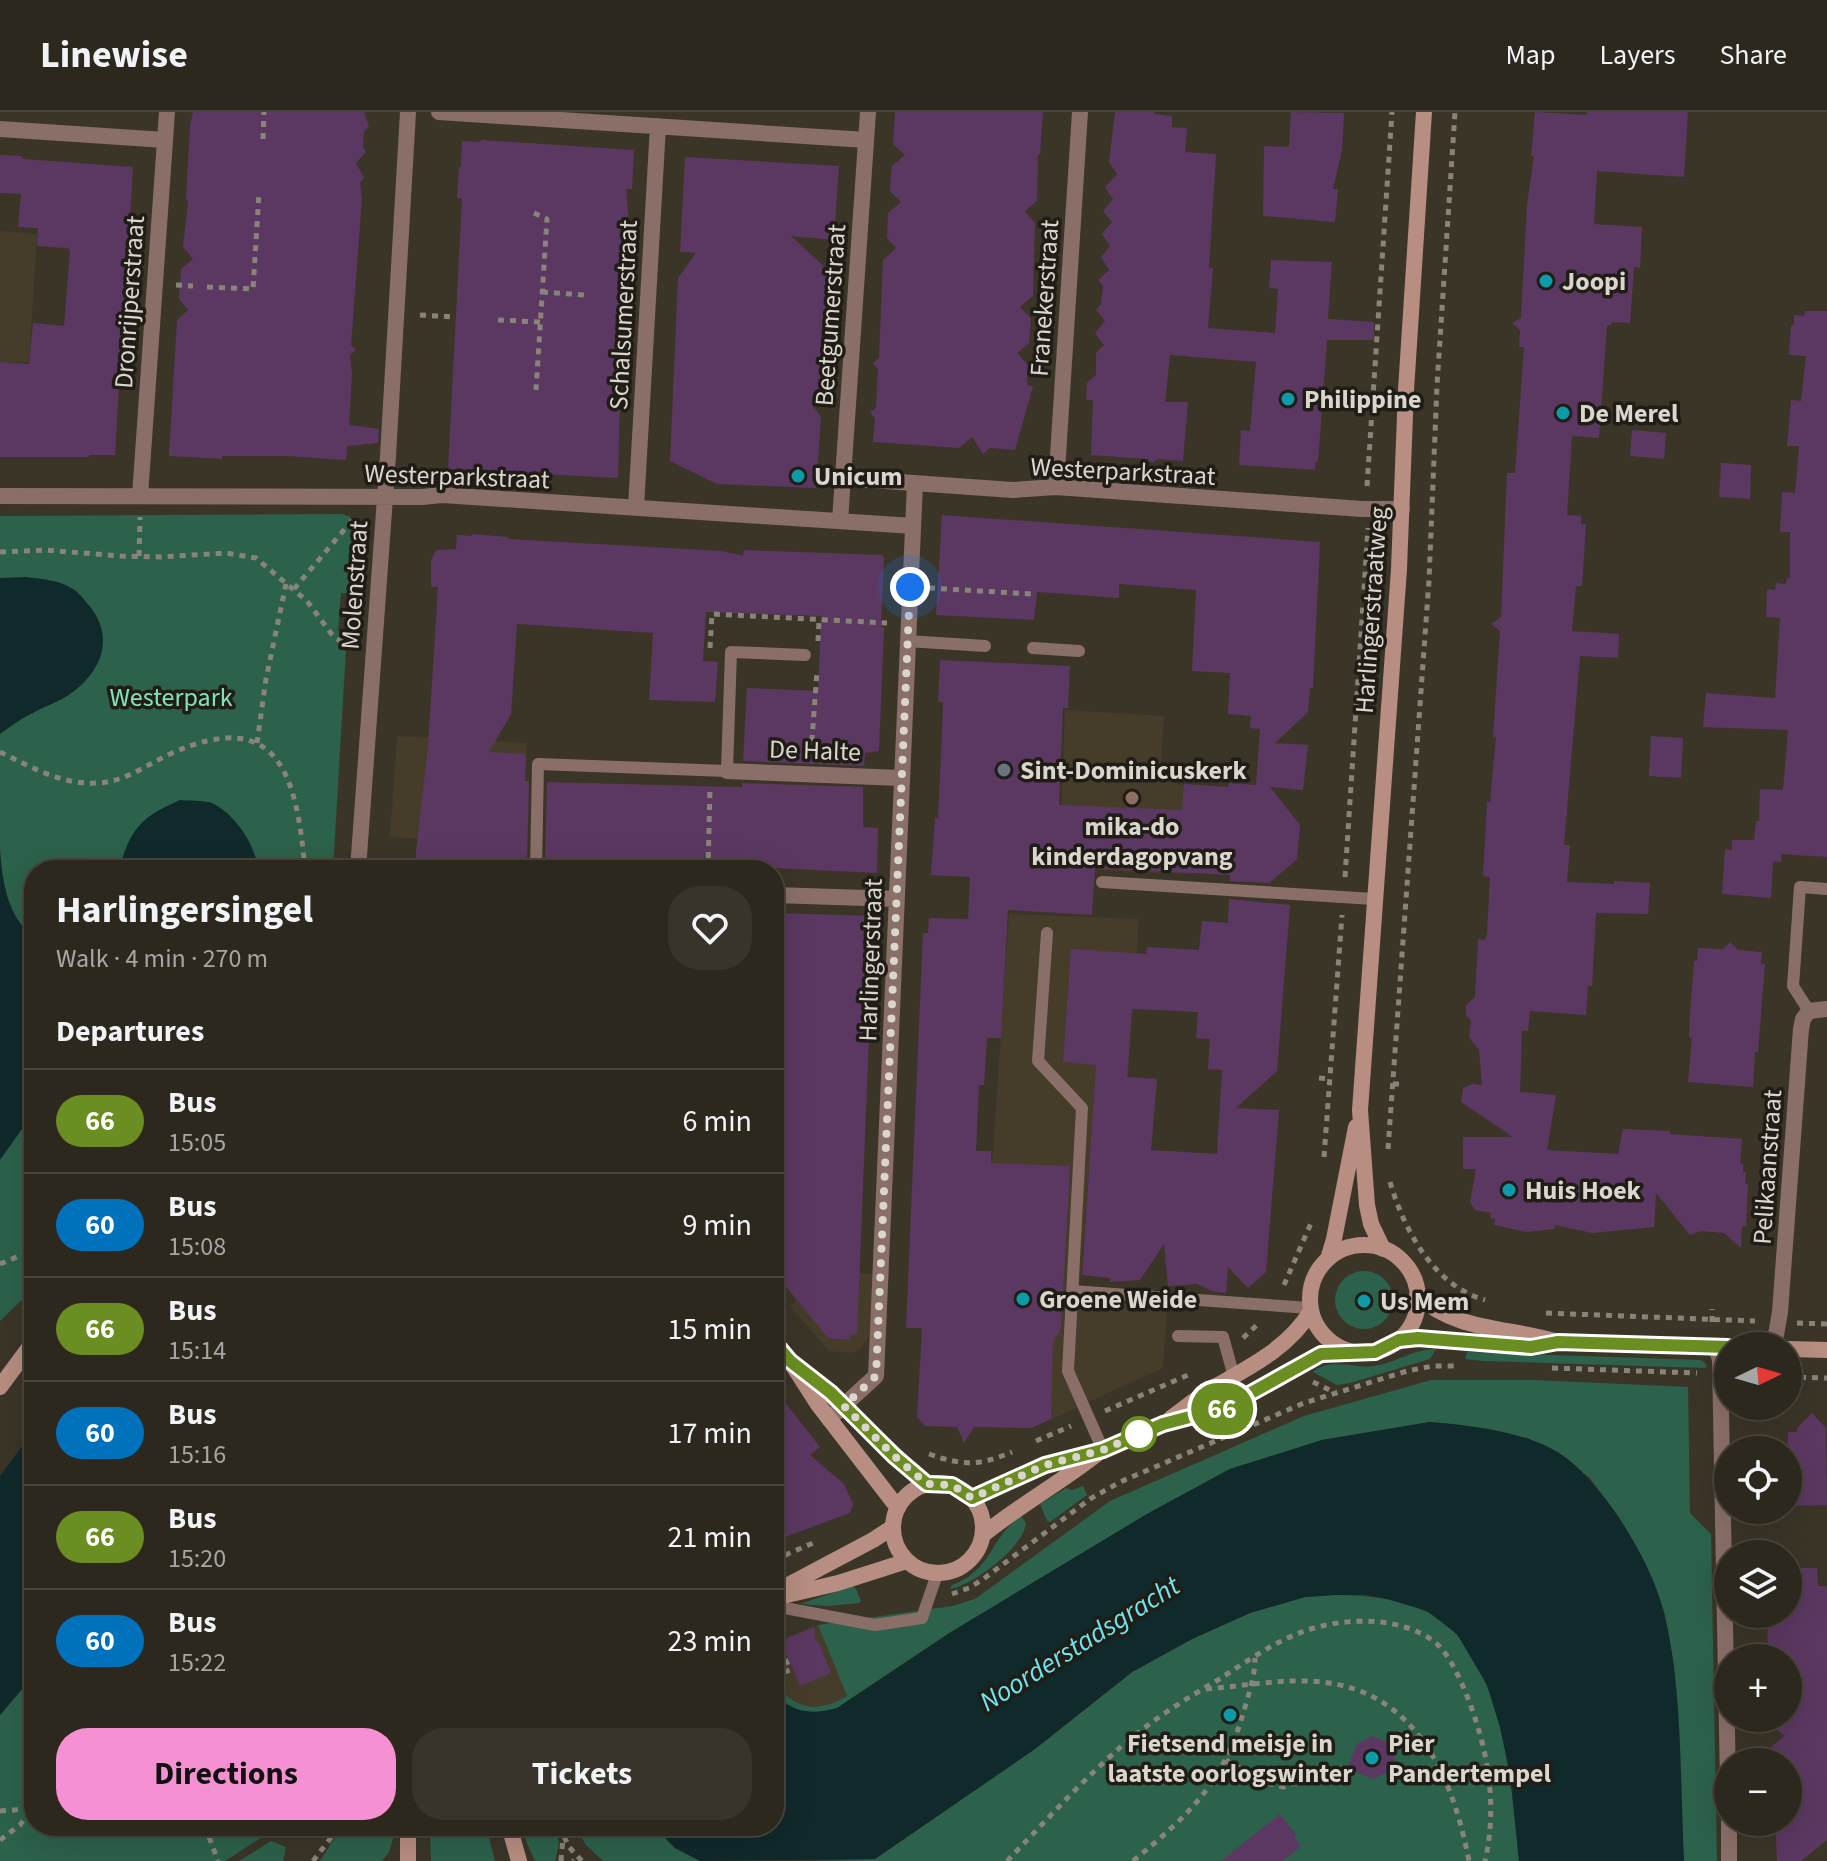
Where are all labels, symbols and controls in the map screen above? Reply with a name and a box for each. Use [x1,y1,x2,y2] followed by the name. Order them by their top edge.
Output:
[40,28,188,82] text: Linewise
[1505,35,1555,75] text: Map
[1599,35,1675,75] text: Layers
[1719,35,1787,75] text: Share
[105,214,154,390] street label: Dronrijperstraat
[1021,218,1068,378] street label: Franekerstraat
[600,219,647,411] street label: Schalsumerstraat
[806,223,855,407] street label: Beetgumerstraat
[1562,263,1626,300] place label: Joopi
[1537,272,1555,290] marker: Joopi
[1304,381,1421,418] place label: Philippine
[1279,390,1297,408] marker: Philippine
[1579,395,1679,432] place label: De Merel
[1554,404,1572,422] marker: De Merel
[1029,448,1217,495] street label: Westerparkstraat
[364,455,550,498] street label: Westerparkstraat
[814,458,903,495] place label: Unicum
[789,467,807,485] marker: Unicum
[1346,505,1397,715] street label: Harlingerstraatweg
[332,519,377,651] street label: Molenstraat
[890,567,930,607] your location
[109,679,233,716] park label: Westerpark
[768,730,862,771] street label: De Halte
[1020,752,1247,789] place label: Sint-Dominicuskerk
[995,761,1013,779] marker: Sint-Dominicuskerk
[1123,789,1141,807] marker: mika-do kinderdagopvang
[1031,808,1233,875] place label: mika-do kinderdagopvang
[849,878,892,1042] street label: Harlingerstraat
[56,883,313,937] text: Harlingersingel
[668,886,752,970] button: heart
[56,940,268,977] text: Walk · 4 min · 270 m
[56,1010,204,1053] text: Departures
[168,1081,216,1124] text: Bus
[1744,1088,1791,1246] street label: Pelikaanstraat
[682,1100,752,1143] text: 6 min
[85,1101,115,1141] text: 66
[168,1124,226,1161] text: 15:05
[1525,1172,1642,1209] place label: Huis Hoek
[1500,1181,1518,1199] marker: Huis Hoek
[168,1185,216,1228] text: Bus
[682,1204,752,1247] text: 9 min
[85,1205,115,1245] text: 60
[168,1228,226,1265] text: 15:08
[1039,1281,1197,1318] place label: Groene Weide
[1380,1283,1469,1320] place label: Us Mem
[168,1289,216,1332] text: Bus
[1014,1290,1032,1308] marker: Groene Weide
[1355,1292,1373,1310] marker: Us Mem
[668,1308,752,1351] text: 15 min
[85,1309,115,1349] text: 66
[168,1332,226,1369] text: 15:14
[1714,1332,1802,1420] north arrow
[1714,1332,1802,1836] map controls
[1186,1383,1258,1435] line badge: 66
[1207,1389,1237,1429] text: 66
[168,1393,216,1436] text: Bus
[668,1412,752,1455] text: 17 min
[85,1413,115,1453] text: 60
[1122,1417,1156,1451] unlabelled marker
[168,1436,226,1473] text: 15:16
[1714,1436,1802,1524] button: locate
[168,1497,216,1540] text: Bus
[668,1516,752,1559] text: 21 min
[85,1517,115,1557] text: 66
[168,1540,226,1577] text: 15:20
[1714,1540,1802,1628] button: layers
[972,1566,1188,1722] water label: Noorderstadsgracht
[168,1601,216,1644] text: Bus
[668,1620,752,1663] text: 23 min
[85,1621,115,1661] text: 60
[168,1644,226,1681] text: 15:22
[1714,1644,1802,1732] button: +
[1221,1706,1239,1724] marker: Fietsend meisje in laatste oorlogswinter
[1107,1725,1353,1792] place label: Fietsend meisje in laatste oorlogswinter
[1388,1725,1552,1792] place label: Pier Pandertempel
[56,1728,396,1820] button: Directions
[412,1728,752,1820] button: Tickets
[1714,1748,1802,1836] button: −
[1363,1749,1381,1767] marker: Pier Pandertempel

